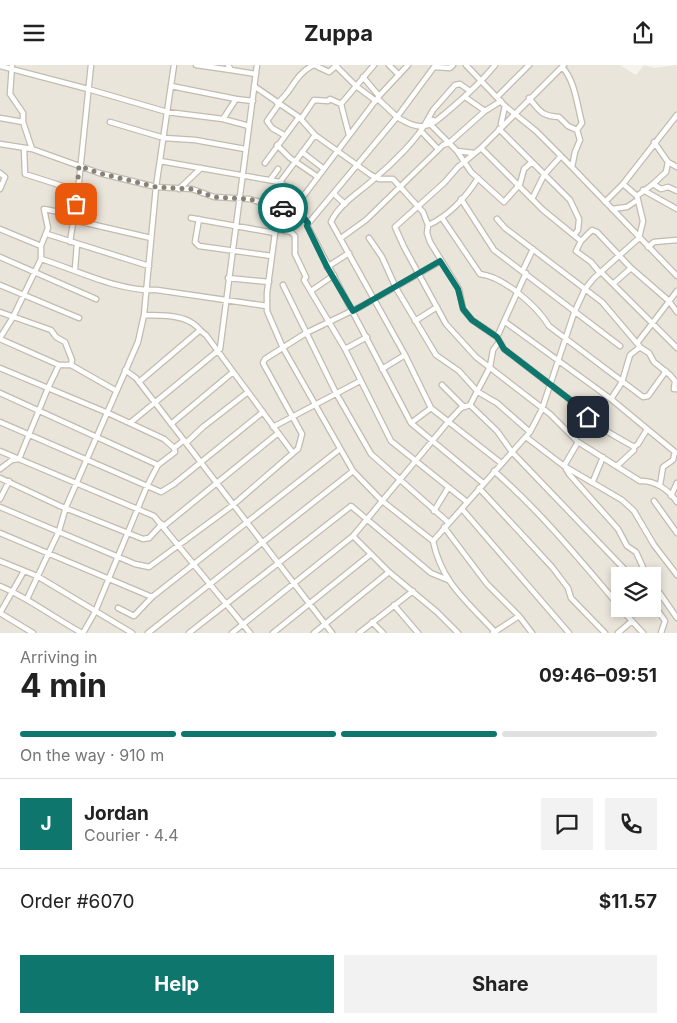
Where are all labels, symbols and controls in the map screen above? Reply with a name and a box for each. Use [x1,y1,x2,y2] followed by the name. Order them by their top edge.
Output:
[20,19,48,47] icon: menu
[629,19,657,47] icon: share
[304,20,373,46] text: Zuppa
[55,183,97,225] pin
[258,183,308,233] courier
[62,190,90,218] icon: bag
[269,194,297,222] icon: car
[567,396,609,438] pin
[574,403,602,431] icon: home
[611,567,661,617] map controls
[611,567,661,617] button: layers
[20,647,97,667] text: Arriving in
[539,664,657,687] text: 09:46–09:51
[20,666,107,705] text: 4 min
[20,745,164,765] text: On the way · 910 m
[541,798,593,850] button: chat
[605,798,657,850] button: phone
[84,802,149,825] text: Jordan
[40,812,52,835] text: J
[84,825,179,845] text: Courier · 4.4
[20,890,134,913] text: Order #6070
[599,890,657,913] text: $11.57
[20,955,334,1013] button: Help
[344,955,657,1013] button: Share

